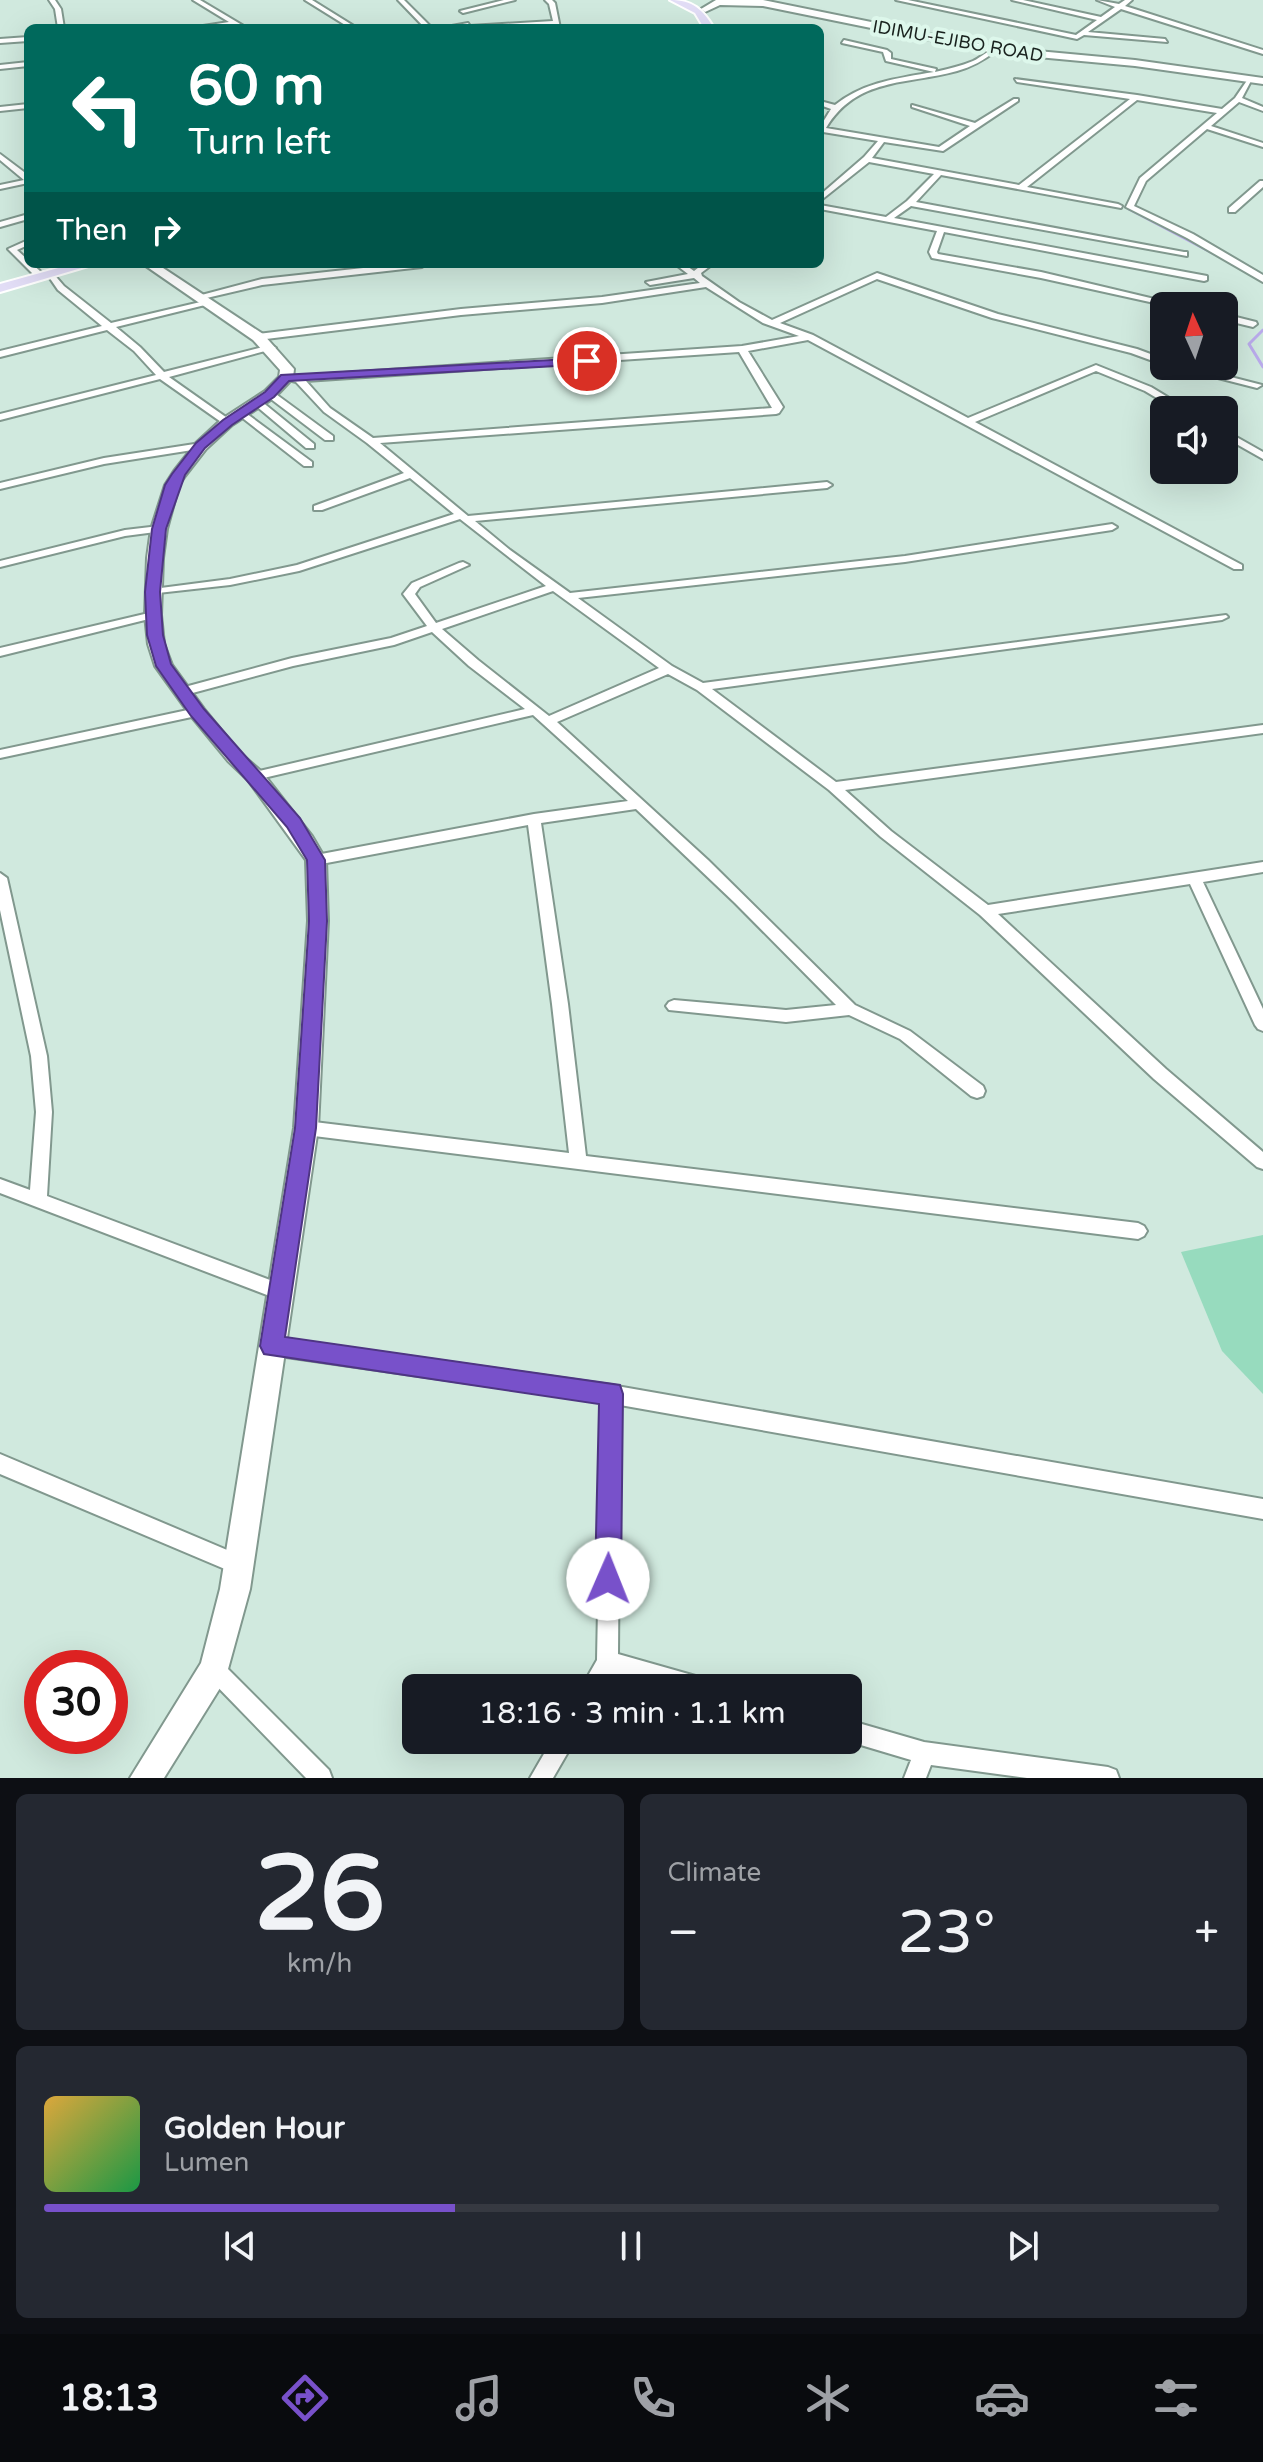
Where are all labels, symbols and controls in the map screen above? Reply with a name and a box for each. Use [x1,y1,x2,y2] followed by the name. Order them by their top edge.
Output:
[871,15,1045,67] street label: IDIMU-EJIBO ROAD
[188,53,324,120] text: 60 m
[56,56,160,160] icon: left
[188,121,331,164] text: Turn left
[144,208,188,252] icon: right
[56,212,128,249] text: Then
[1150,292,1238,380] north arrow
[1150,292,1238,484] map controls
[553,327,621,395] pin
[565,339,609,383] icon: arrive
[1150,396,1238,484] button: sound
[566,1537,650,1621] position arrow
[24,1650,128,1754] speed limit sign: 30
[478,1695,786,1732] text: 18:16 · 3 min · 1.1 km
[254,1833,385,1958] text: 26
[668,1857,761,1888] text: Climate
[898,1897,996,1969] text: 23°
[668,1907,699,1960] text: −
[1194,1907,1219,1960] text: +
[287,1948,352,1979] text: km/h
[164,2110,345,2147] text: Golden Hour
[164,2147,249,2178] text: Lumen
[218,2224,262,2268] icon: previous
[609,2224,653,2268] icon: pause
[1001,2224,1045,2268] icon: next
[277,2370,333,2426] icon: directions
[451,2370,507,2426] icon: music
[625,2370,681,2426] icon: phone
[800,2370,856,2426] icon: climate
[974,2370,1030,2426] icon: car
[1148,2370,1204,2426] icon: filters
[59,2377,159,2420] text: 18:13

